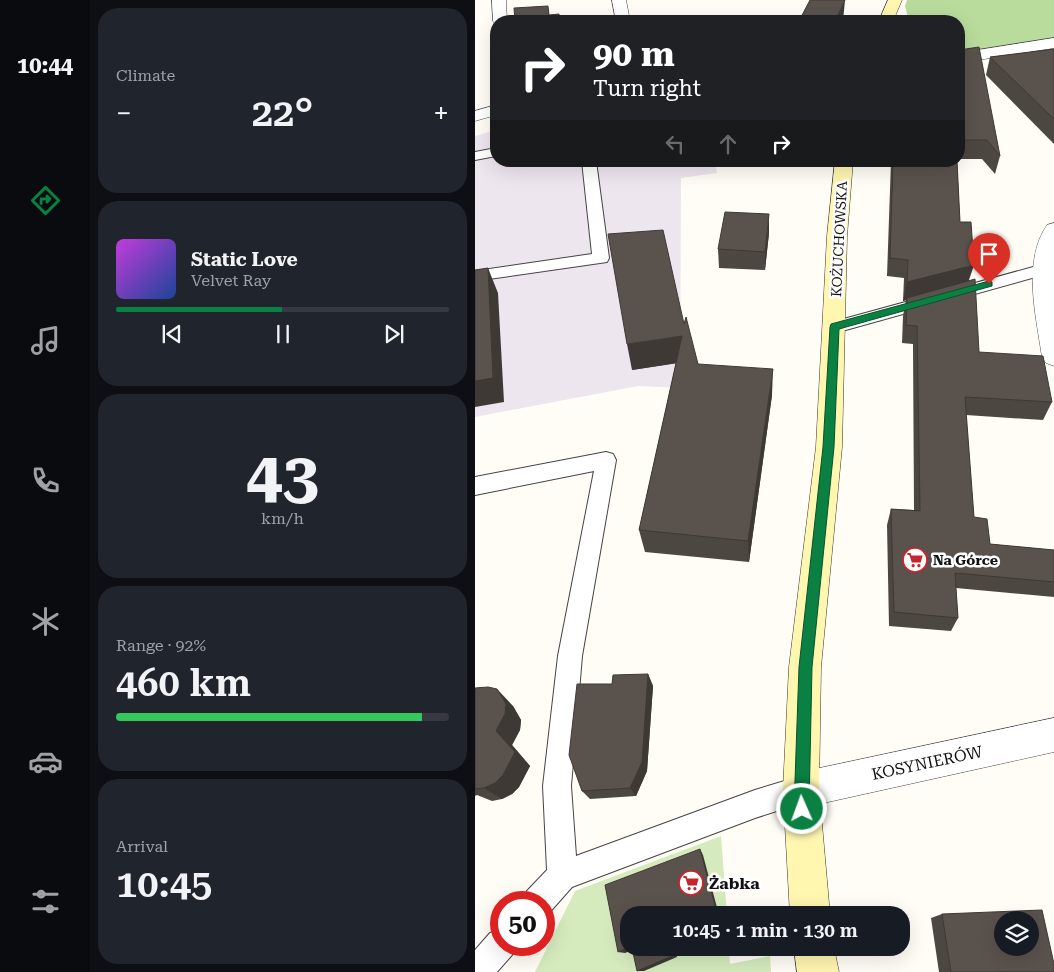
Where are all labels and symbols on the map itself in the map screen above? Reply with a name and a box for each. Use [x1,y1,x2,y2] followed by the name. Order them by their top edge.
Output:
[828,180,850,298] street label: KOŻUCHOWSKA
[968,233,1010,284] pin
[902,547,928,573] supermarket icon: Na Górce
[933,552,998,568] place label: Na Górce
[870,742,985,784] street label: KOSYNIERÓW
[775,782,827,834] position arrow
[678,870,704,896] supermarket icon: Żabka
[709,874,760,893] place label: Żabka
[490,891,555,956] speed limit sign: 50

